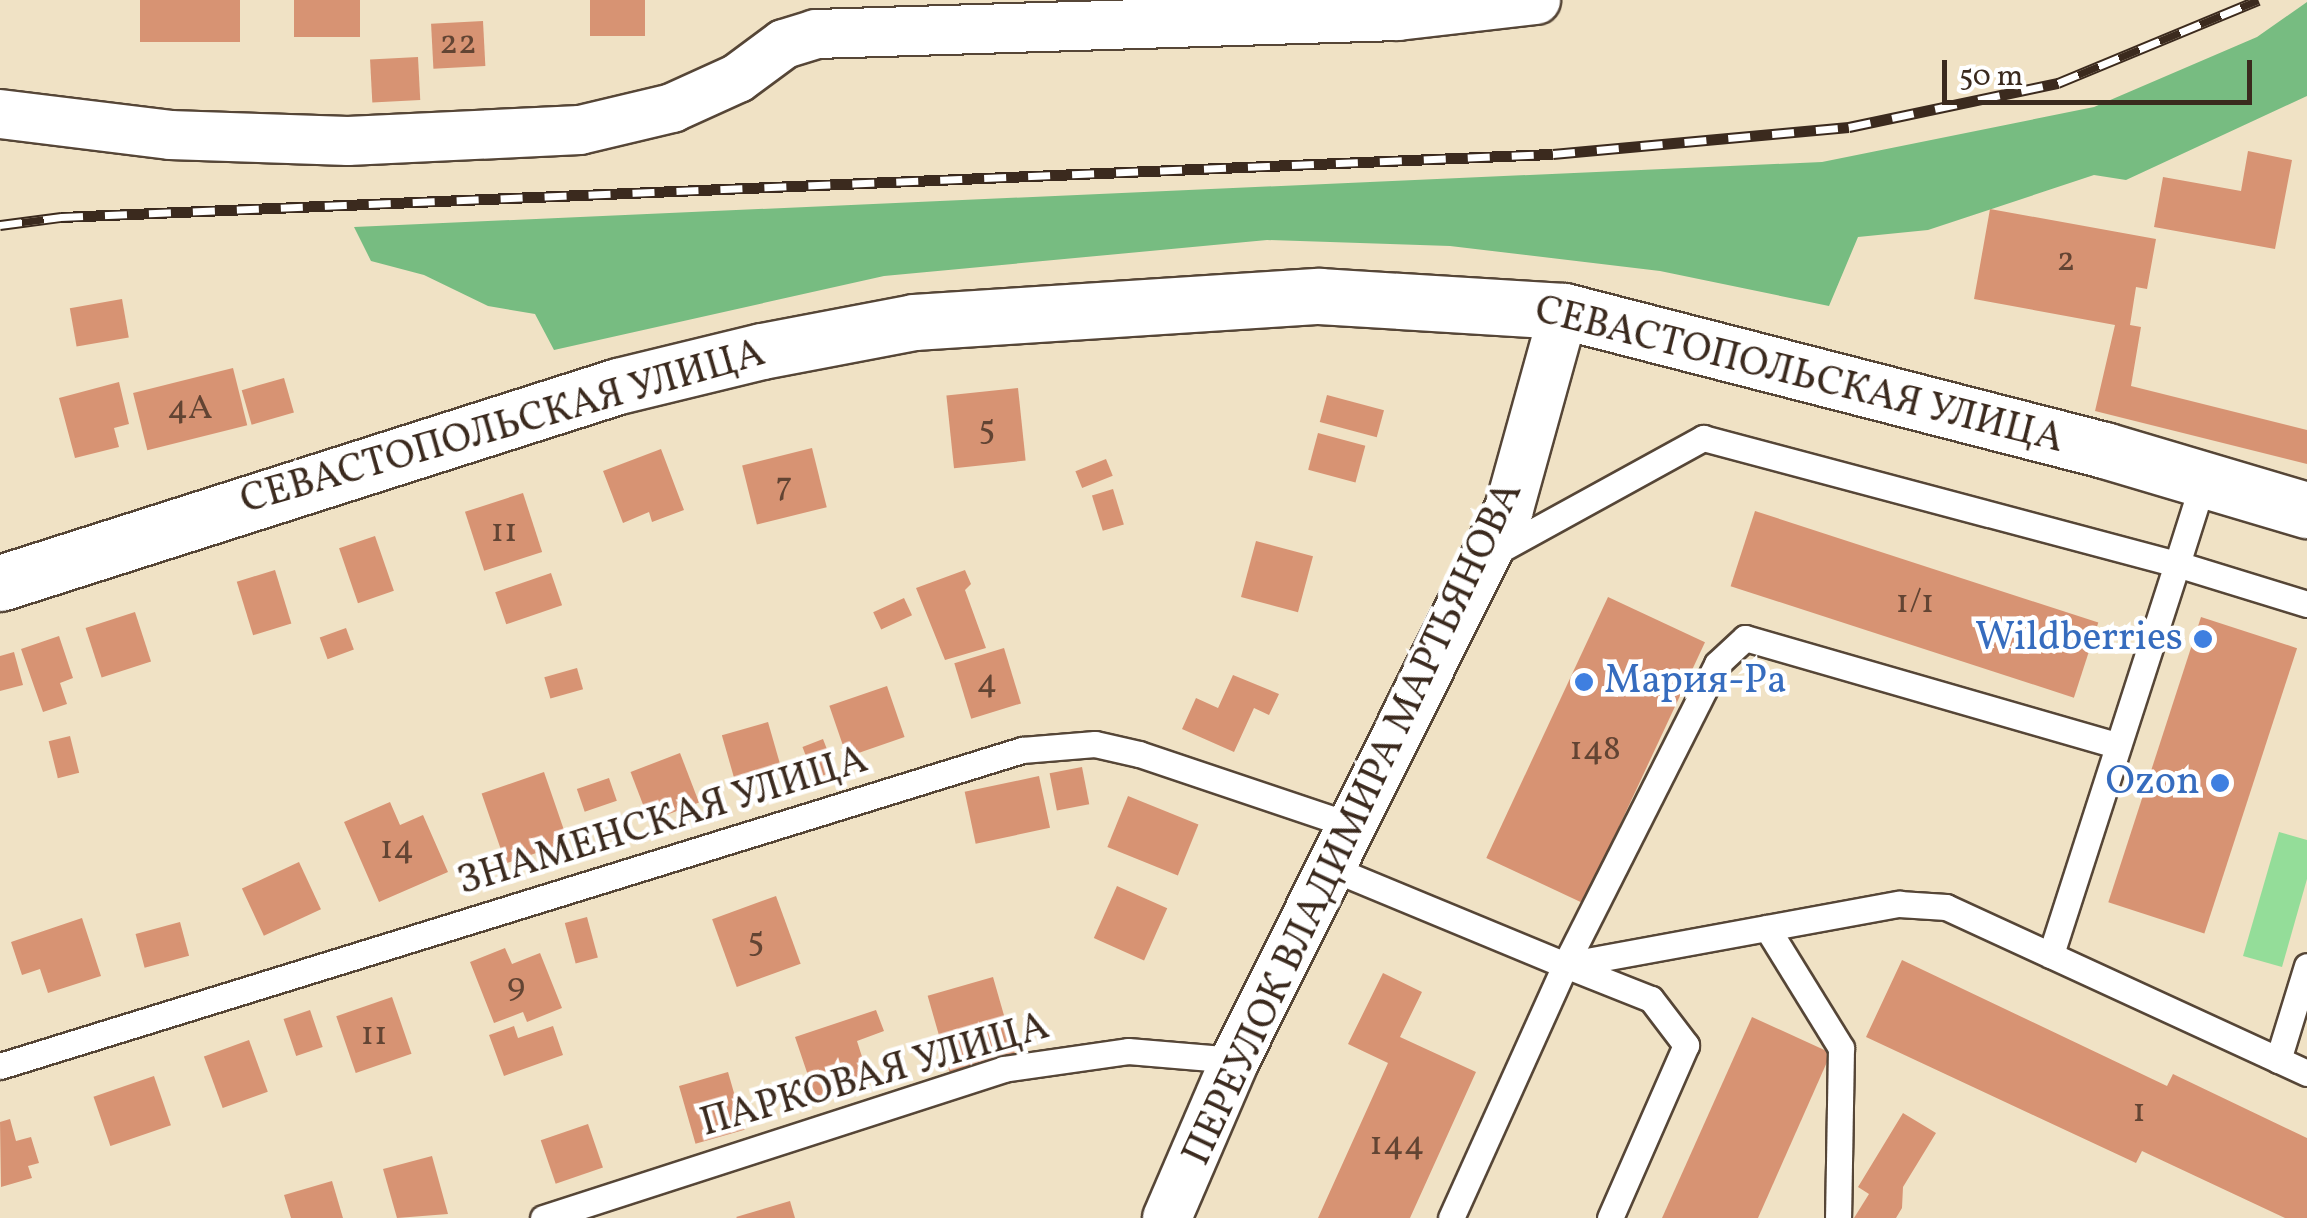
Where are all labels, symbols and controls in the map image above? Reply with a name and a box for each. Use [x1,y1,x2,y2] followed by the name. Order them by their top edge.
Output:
[439,23,477,65] house number: 22
[1947,40,2257,102] scale bar
[1959,56,2023,98] text: 50 m
[2057,240,2075,282] house number: 2
[1530,287,2068,465] street label: СЕВАСТОПОЛЬСКАЯ УЛИЦА
[235,330,771,526] street label: СЕВАСТОПОЛЬСКАЯ УЛИЦА
[167,388,213,430] house number: 4А
[979,408,995,450] house number: 5
[776,465,792,507] house number: 7
[1174,475,1534,1173] street label: ПЕРЕУЛОК ВЛАДИМИРА МАРТЬЯНОВА
[490,511,518,553] house number: 11
[1896,582,1934,624] house number: 1/1
[1975,615,2183,663] place label: Wildberries
[2192,628,2214,650] marker: Wildberries
[1604,658,1787,706] place label: Мария-Ра
[977,662,997,704] house number: 4
[1573,671,1595,693] marker: Мария-Ра
[1569,729,1621,771] house number: 148
[452,737,874,907] street label: ЗНАМЕНСКАЯ УЛИЦА
[2106,759,2200,807] place label: Ozon
[2209,772,2231,794] marker: Ozon
[380,828,414,870] house number: 14
[748,920,764,962] house number: 5
[507,965,525,1007] house number: 9
[695,1003,1055,1149] street label: ПАРКОВАЯ УЛИЦА
[360,1014,388,1056] house number: 11
[2132,1091,2146,1133] house number: 1
[1369,1124,1425,1166] house number: 144

